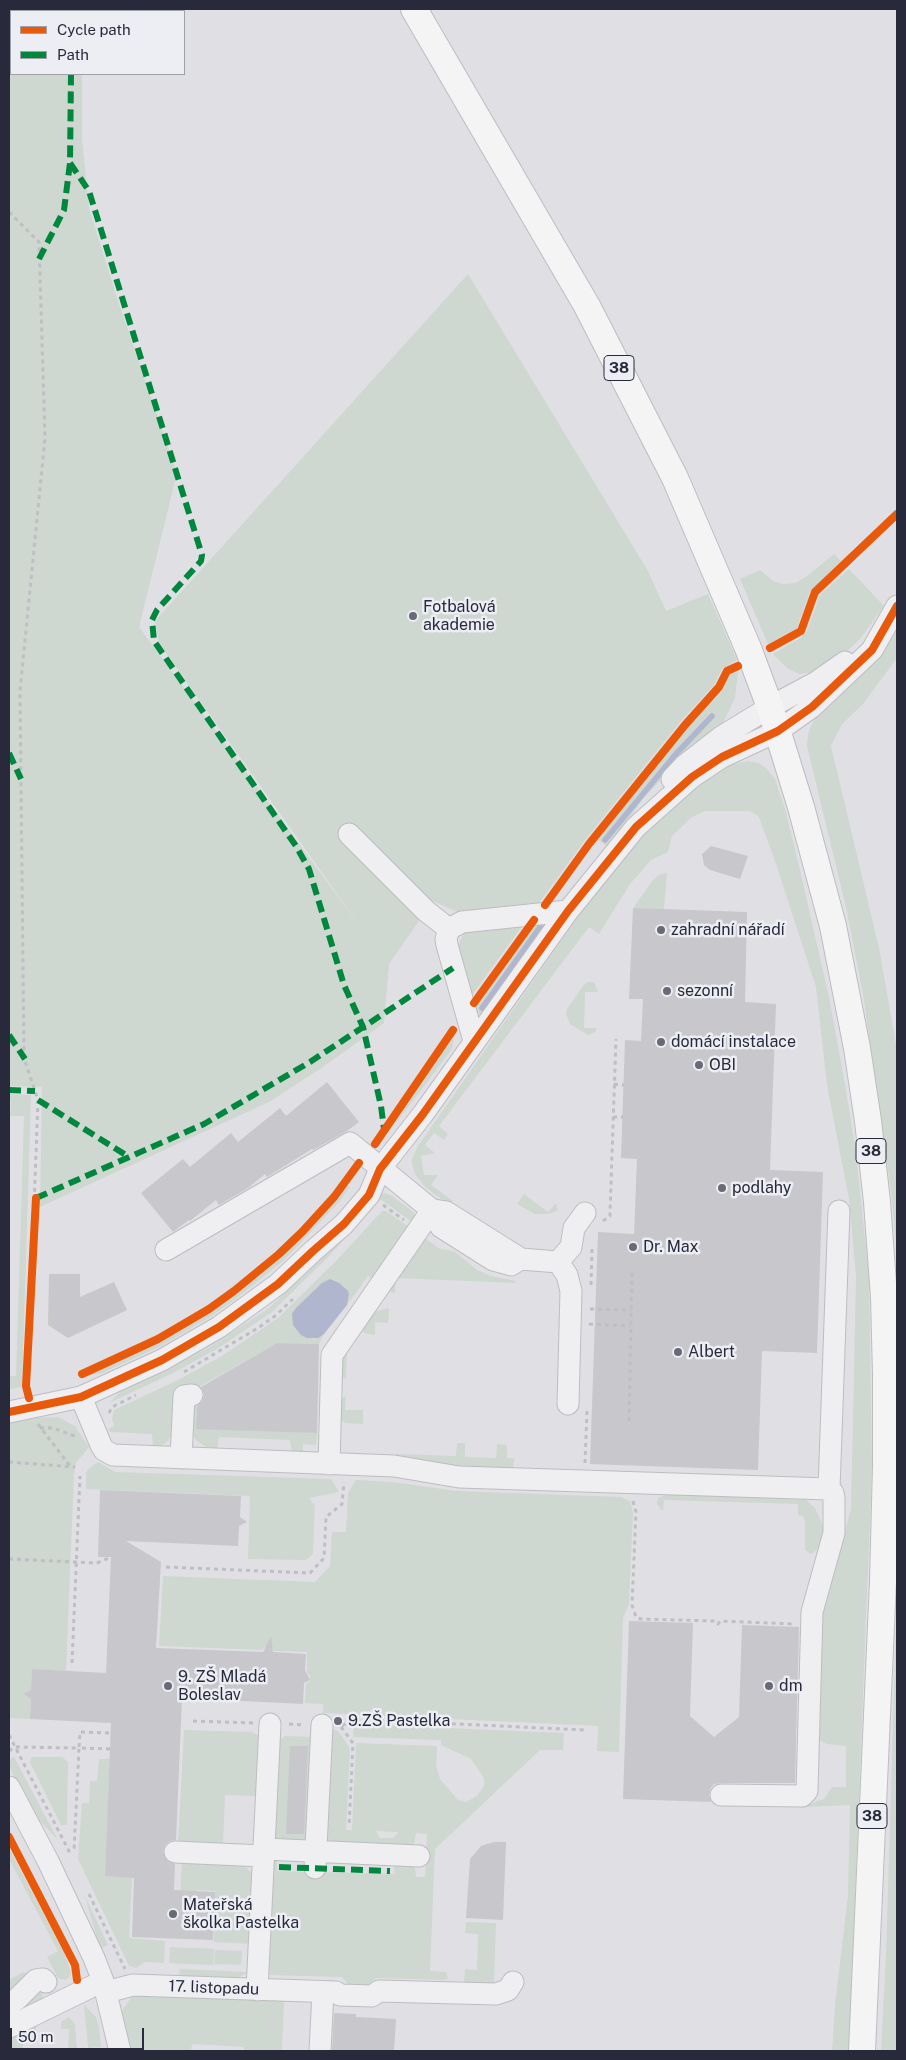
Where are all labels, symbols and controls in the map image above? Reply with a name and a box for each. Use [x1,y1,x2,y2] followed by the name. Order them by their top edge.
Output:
[10,10,185,75] legend
[57,21,131,38] text: Cycle path
[57,46,89,63] text: Path
[604,356,634,380] road number: 38
[423,597,496,635] place label: Fotbalová akademie
[407,610,419,622] marker: Fotbalová akademie
[671,920,785,940] place label: zahradní nářadí
[655,924,667,936] marker: zahradní nářadí
[677,981,733,1001] place label: sezonní
[661,985,673,997] marker: sezonní
[671,1032,796,1052] place label: domácí instalace
[655,1036,667,1048] marker: domácí instalace
[709,1055,736,1075] place label: OBI
[693,1059,705,1071] marker: OBI
[856,1138,886,1164] road number: 38
[732,1178,791,1198] place label: podlahy
[716,1182,728,1194] marker: podlahy
[643,1237,698,1257] place label: Dr. Max
[627,1241,639,1253] marker: Dr. Max
[688,1342,735,1362] place label: Albert
[672,1346,684,1358] marker: Albert
[178,1667,266,1705] place label: 9. ZŠ Mladá Boleslav
[779,1676,802,1696] place label: dm
[162,1680,174,1692] marker: 9. ZŠ Mladá Boleslav
[763,1680,775,1692] marker: dm
[348,1711,450,1731] place label: 9.ZŠ Pastelka
[332,1715,344,1727] marker: 9.ZŠ Pastelka
[857,1804,887,1828] road number: 38
[183,1895,299,1933] place label: Mateřská školka Pastelka
[167,1908,179,1920] marker: Mateřská školka Pastelka
[168,1977,260,1999] street label: 17. listopadu
[12,2018,146,2050] scale bar
[18,2028,53,2045] text: 50 m

